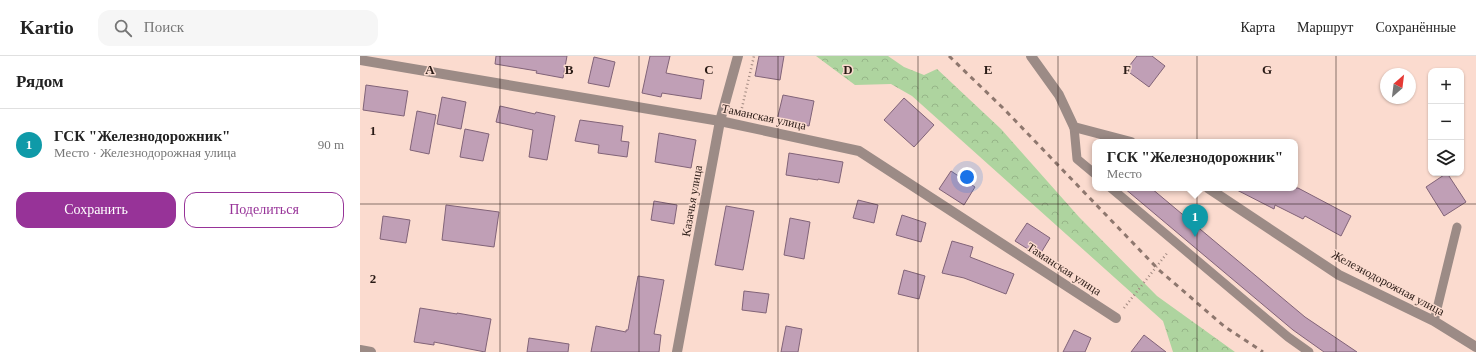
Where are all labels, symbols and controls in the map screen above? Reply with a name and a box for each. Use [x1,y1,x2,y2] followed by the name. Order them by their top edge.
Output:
[98,10,378,46] search box
[20,17,74,38] text: Kartio
[112,17,134,39] icon: search
[144,19,184,35] text: Поиск
[1240,20,1275,35] text: Карта
[1297,20,1353,35] text: Маршрут
[1375,20,1456,35] text: Сохранённые
[425,62,435,77] text: A
[565,62,574,77] text: B
[704,62,714,77] text: C
[843,62,853,77] text: D
[984,62,992,77] text: E
[1123,62,1131,77] text: F
[1262,62,1272,77] text: G
[1380,68,1416,104] north arrow
[1428,68,1464,176] map controls
[1428,68,1464,104] button: +
[16,72,64,91] text: Рядом
[720,101,808,133] street label: Таманская улица
[1428,104,1464,140] button: −
[370,123,376,138] text: 1
[54,128,230,144] text: ГСК "Железнодорожник"
[26,137,32,152] text: 1
[318,137,344,152] text: 90 m
[1092,139,1298,191] popup
[1428,140,1464,176] button: layers
[54,145,236,160] text: Место · Железнодорожная улица
[1107,149,1283,165] text: ГСК "Железнодорожник"
[679,163,705,238] street label: Казачья улица
[1107,166,1142,181] text: Место
[957,167,977,187] your location
[16,192,176,228] button: Сохранить
[184,192,344,228] button: Поделиться
[1182,204,1208,237] pin: 1
[1024,240,1104,299] street label: Таманская улица
[1329,247,1447,319] street label: Железнодорожная улица
[370,271,376,286] text: 2

